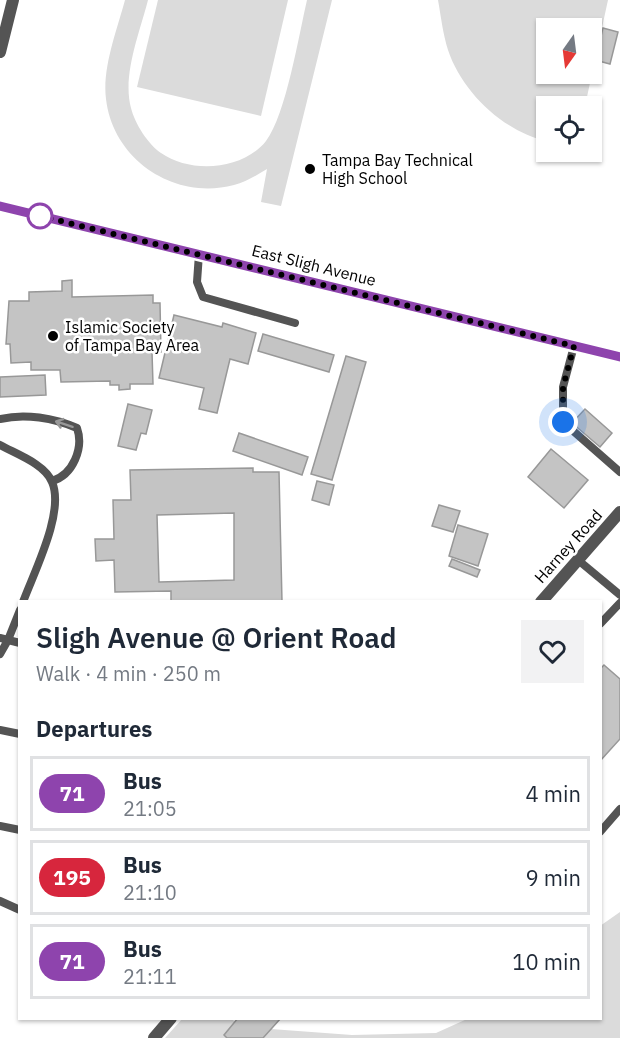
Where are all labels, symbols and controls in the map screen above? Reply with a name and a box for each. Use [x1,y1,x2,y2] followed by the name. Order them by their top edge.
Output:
[536,18,602,84] north arrow
[536,18,602,162] map controls
[536,96,602,162] button: locate
[322,150,473,188] place label: Tampa Bay Technical High School
[303,162,317,176] marker: Tampa Bay Technical High School
[27,203,53,229] unlabelled marker
[250,240,378,290] street label: East Sligh Avenue
[65,317,199,355] place label: Islamic Society of Tampa Bay Area
[46,329,60,343] marker: Islamic Society of Tampa Bay Area
[548,407,578,437] your location
[55,417,74,428] one-way arrow
[530,505,606,587] street label: Harney Road
[36,619,397,656] text: Sligh Avenue @ Orient Road
[521,620,584,683] button: heart
[36,660,221,687] text: Walk · 4 min · 250 m
[36,714,152,743] text: Departures
[123,766,162,795] text: Bus
[59,779,85,807] text: 71
[525,779,581,808] text: 4 min
[123,795,177,822] text: 21:05
[123,850,162,879] text: Bus
[53,863,91,891] text: 195
[525,863,581,892] text: 9 min
[123,879,177,906] text: 21:10
[123,934,162,963] text: Bus
[59,947,85,975] text: 71
[512,947,581,976] text: 10 min
[123,963,177,990] text: 21:11

